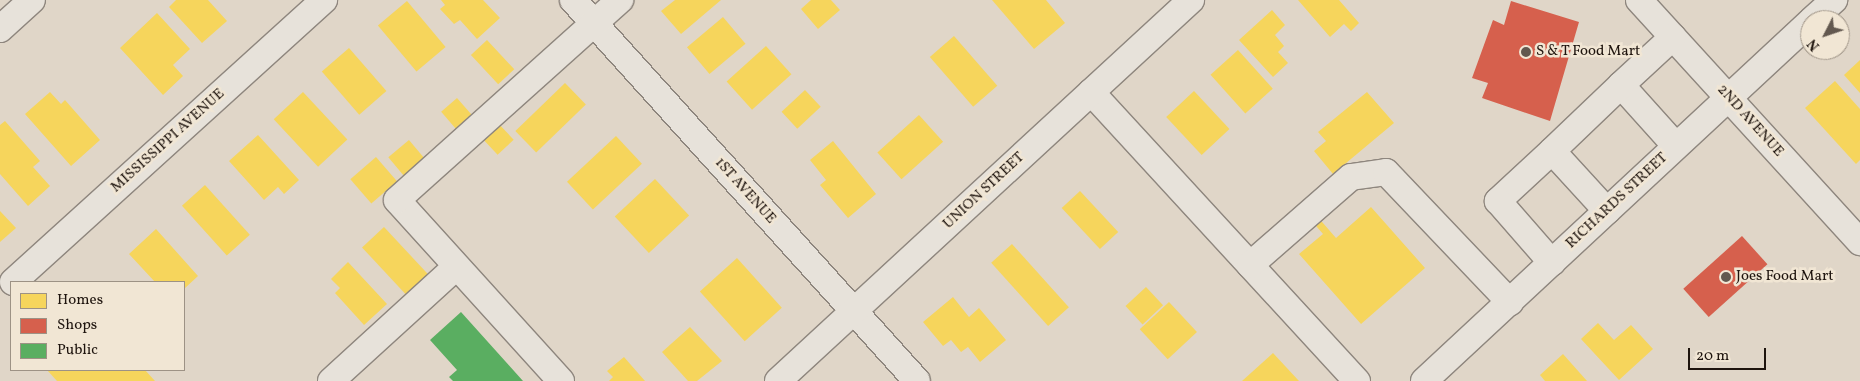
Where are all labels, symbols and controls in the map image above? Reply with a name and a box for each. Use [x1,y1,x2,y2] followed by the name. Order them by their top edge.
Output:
[1800,10,1850,60] north arrow
[1804,34,1825,55] text: N
[1536,43,1641,61] place label: S & T Food Mart
[1520,46,1532,58] marker: S & T Food Mart
[1713,81,1787,161] street label: 2ND AVENUE
[107,85,229,197] street label: MISSISSIPPI AVENUE
[940,149,1028,233] street label: UNION STREET
[1562,149,1672,253] street label: RICHARDS STREET
[710,154,780,228] street label: 1ST AVENUE
[1736,268,1834,286] place label: Joes Food Mart
[1720,271,1732,283] marker: Joes Food Mart
[10,281,185,371] legend
[57,290,103,311] text: Homes
[57,315,97,336] text: Shops
[1690,338,1768,370] scale bar
[57,340,98,361] text: Public
[1696,346,1729,367] text: 20 m

